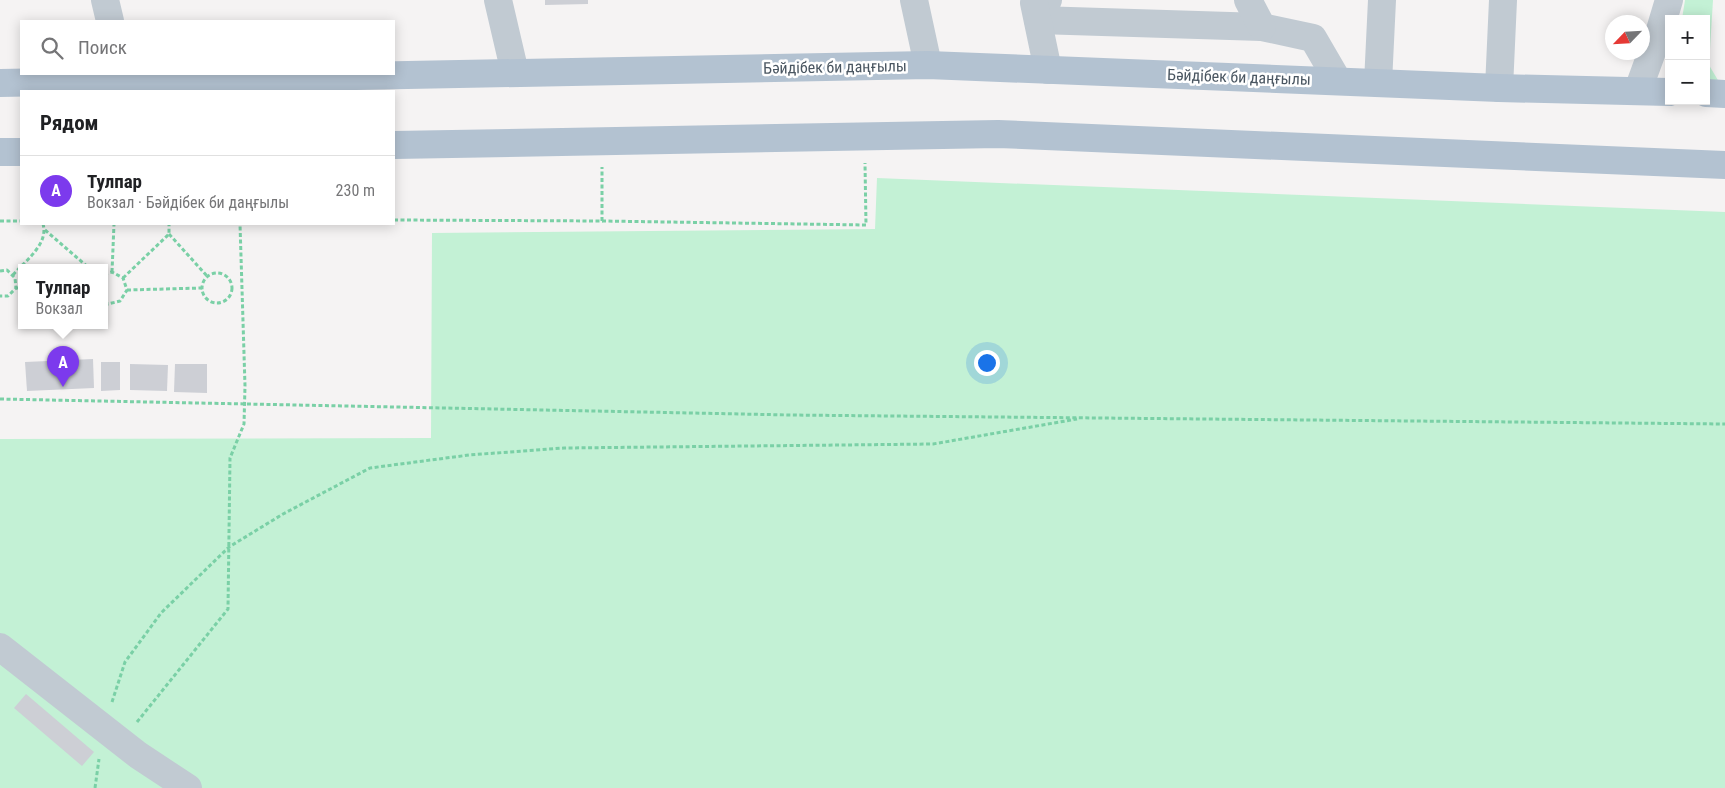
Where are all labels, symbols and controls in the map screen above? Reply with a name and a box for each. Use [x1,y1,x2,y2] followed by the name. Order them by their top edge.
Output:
[1605,15,1650,60] north arrow
[1665,15,1710,105] map controls
[1665,15,1710,60] button: +
[20,20,395,75] search box
[38,34,66,62] icon: search
[78,36,127,59] text: Поиск
[763,56,907,78] street label: Бәйдібек би даңғылы
[1665,60,1710,105] button: −
[1167,65,1311,89] street label: Бәйдібек би даңғылы
[40,111,99,135] text: Рядом
[87,170,142,193] text: Тулпар
[51,181,61,200] text: A
[336,181,375,200] text: 230 m
[87,193,289,212] text: Вокзал · Бәйдібек би даңғылы
[18,264,108,329] popup
[36,276,91,299] text: Тулпар
[36,299,83,318] text: Вокзал
[47,346,79,387] pin: A
[974,350,1000,376] your location

